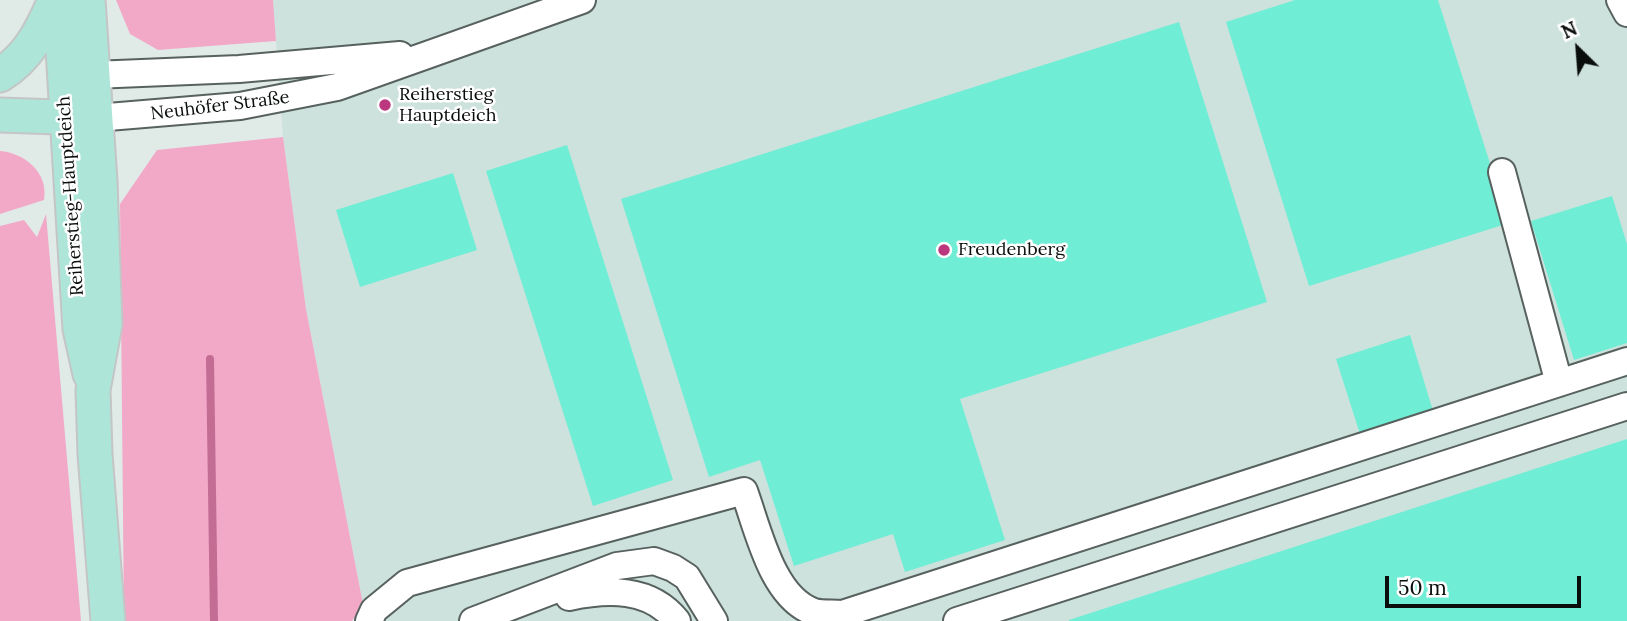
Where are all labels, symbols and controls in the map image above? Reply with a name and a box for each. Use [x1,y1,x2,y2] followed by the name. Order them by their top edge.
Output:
[1543,14,1613,84] north arrow
[1557,16,1581,44] text: N
[399,84,496,126] place label: Reiherstieg Hauptdeich
[149,87,291,125] street label: Neuhöfer Straße
[53,95,89,297] street label: Reiherstieg-Hauptdeich
[377,97,393,113] marker: Reiherstieg Hauptdeich
[958,239,1065,261] place label: Freudenberg
[936,242,952,258] marker: Freudenberg
[1389,562,1585,606] scale bar
[1398,574,1447,601] text: 50 m

